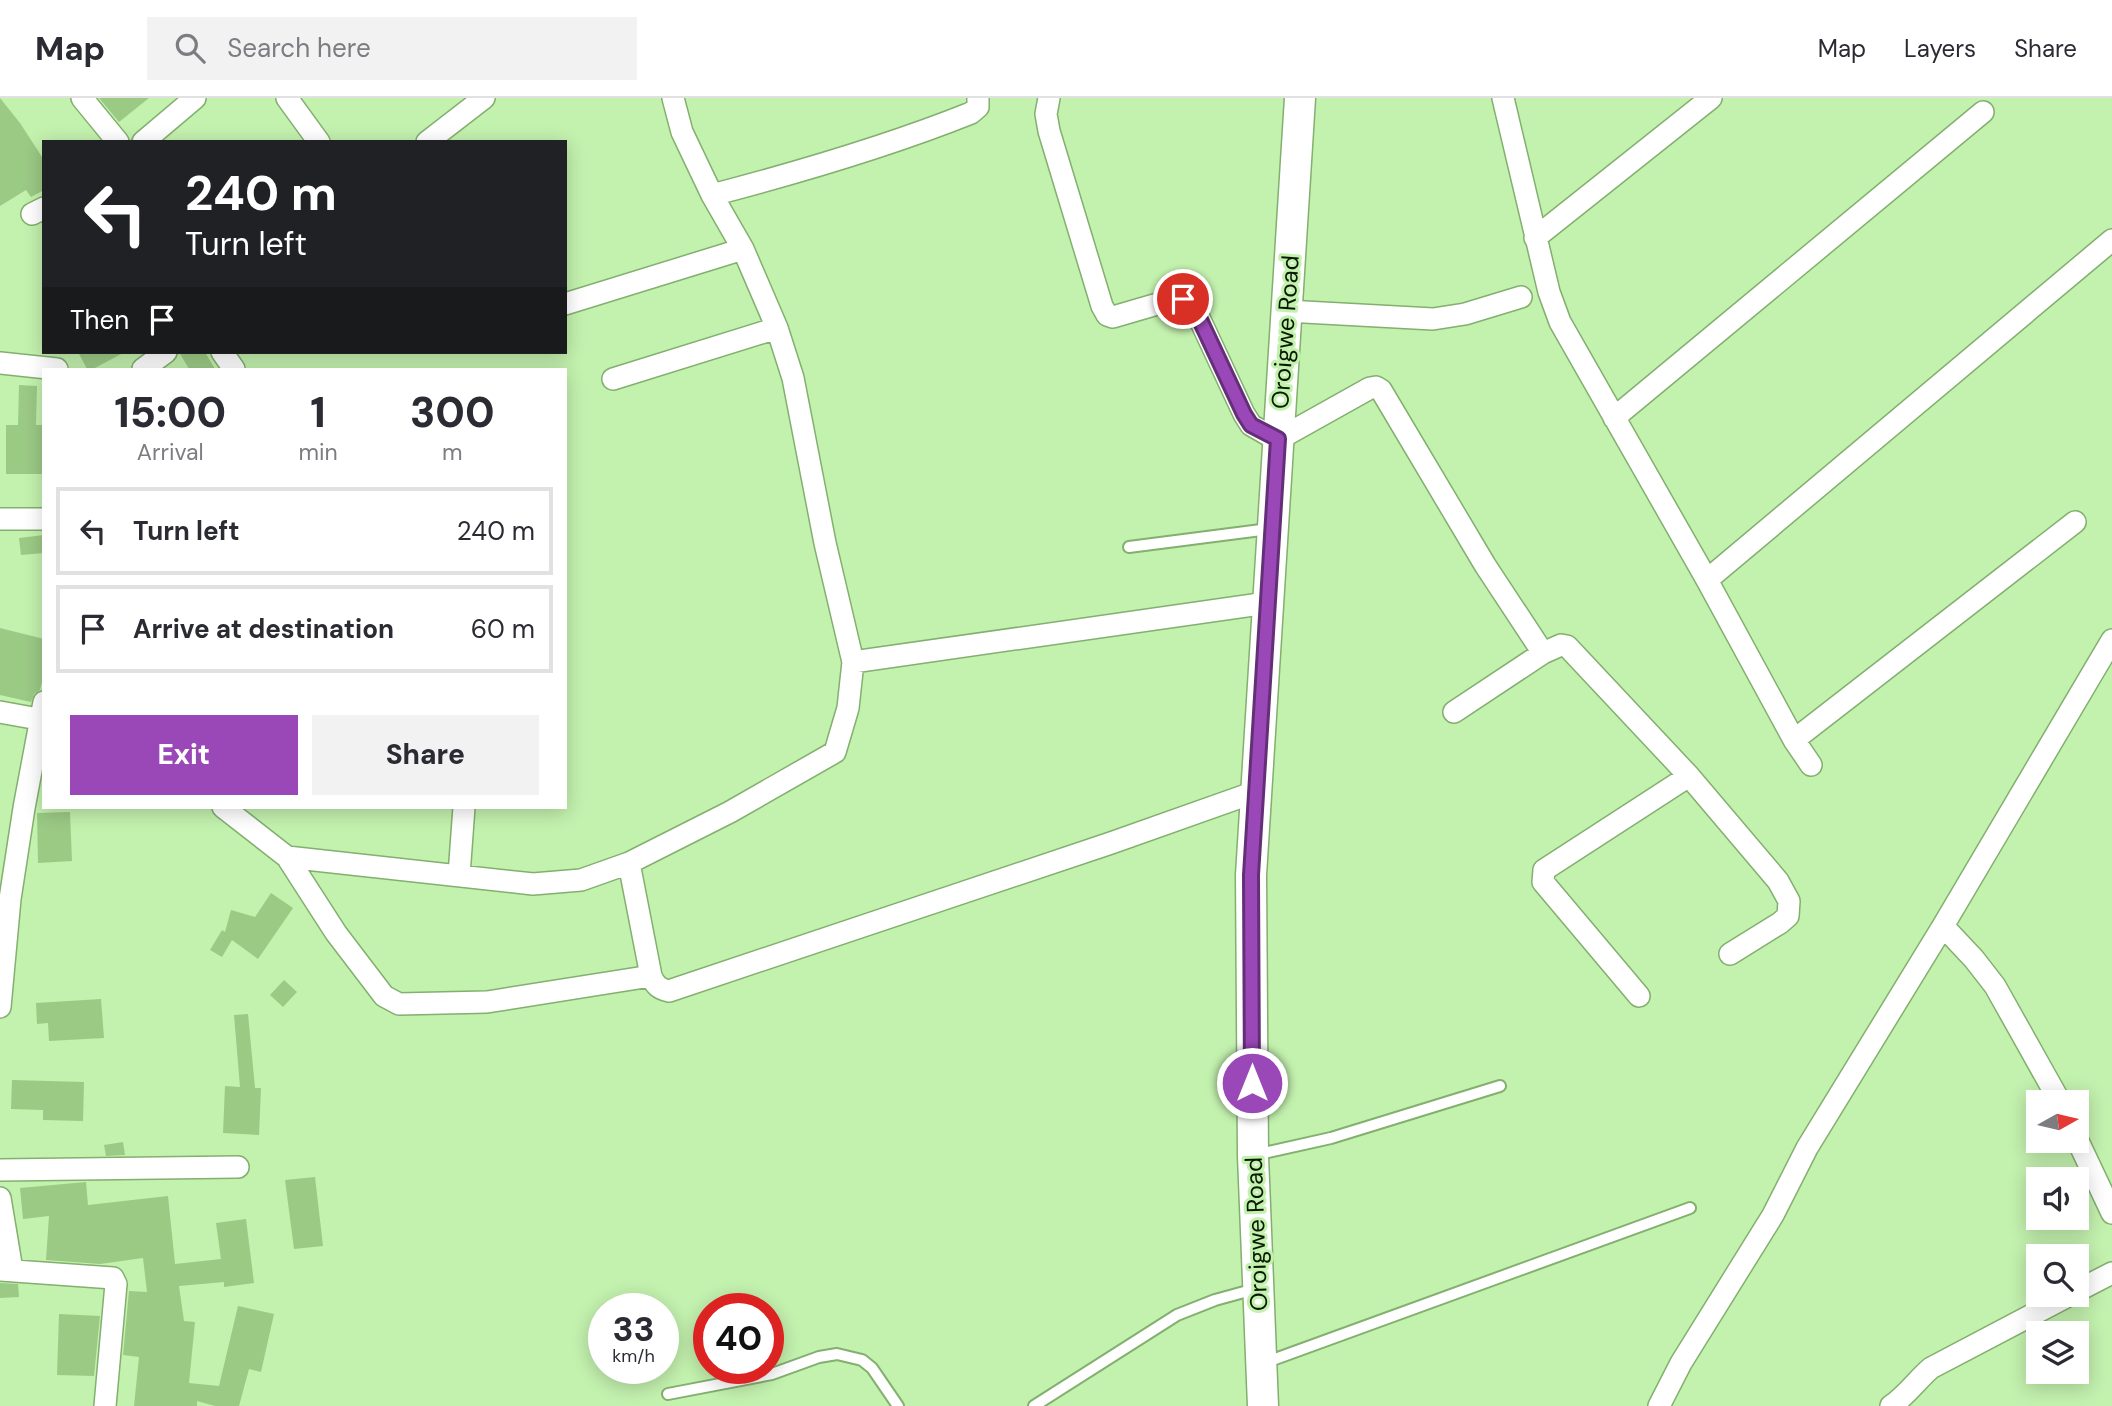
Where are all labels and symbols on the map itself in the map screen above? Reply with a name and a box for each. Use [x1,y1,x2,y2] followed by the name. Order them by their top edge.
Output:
[1264,254,1306,410] street label: Oroigwe Road
[1153,269,1213,329] pin
[1215,1046,1289,1120] position arrow
[2026,1090,2090,1153] north arrow
[1238,1156,1274,1312] street label: Oroigwe Road
[693,1293,784,1384] speed limit sign: 40

